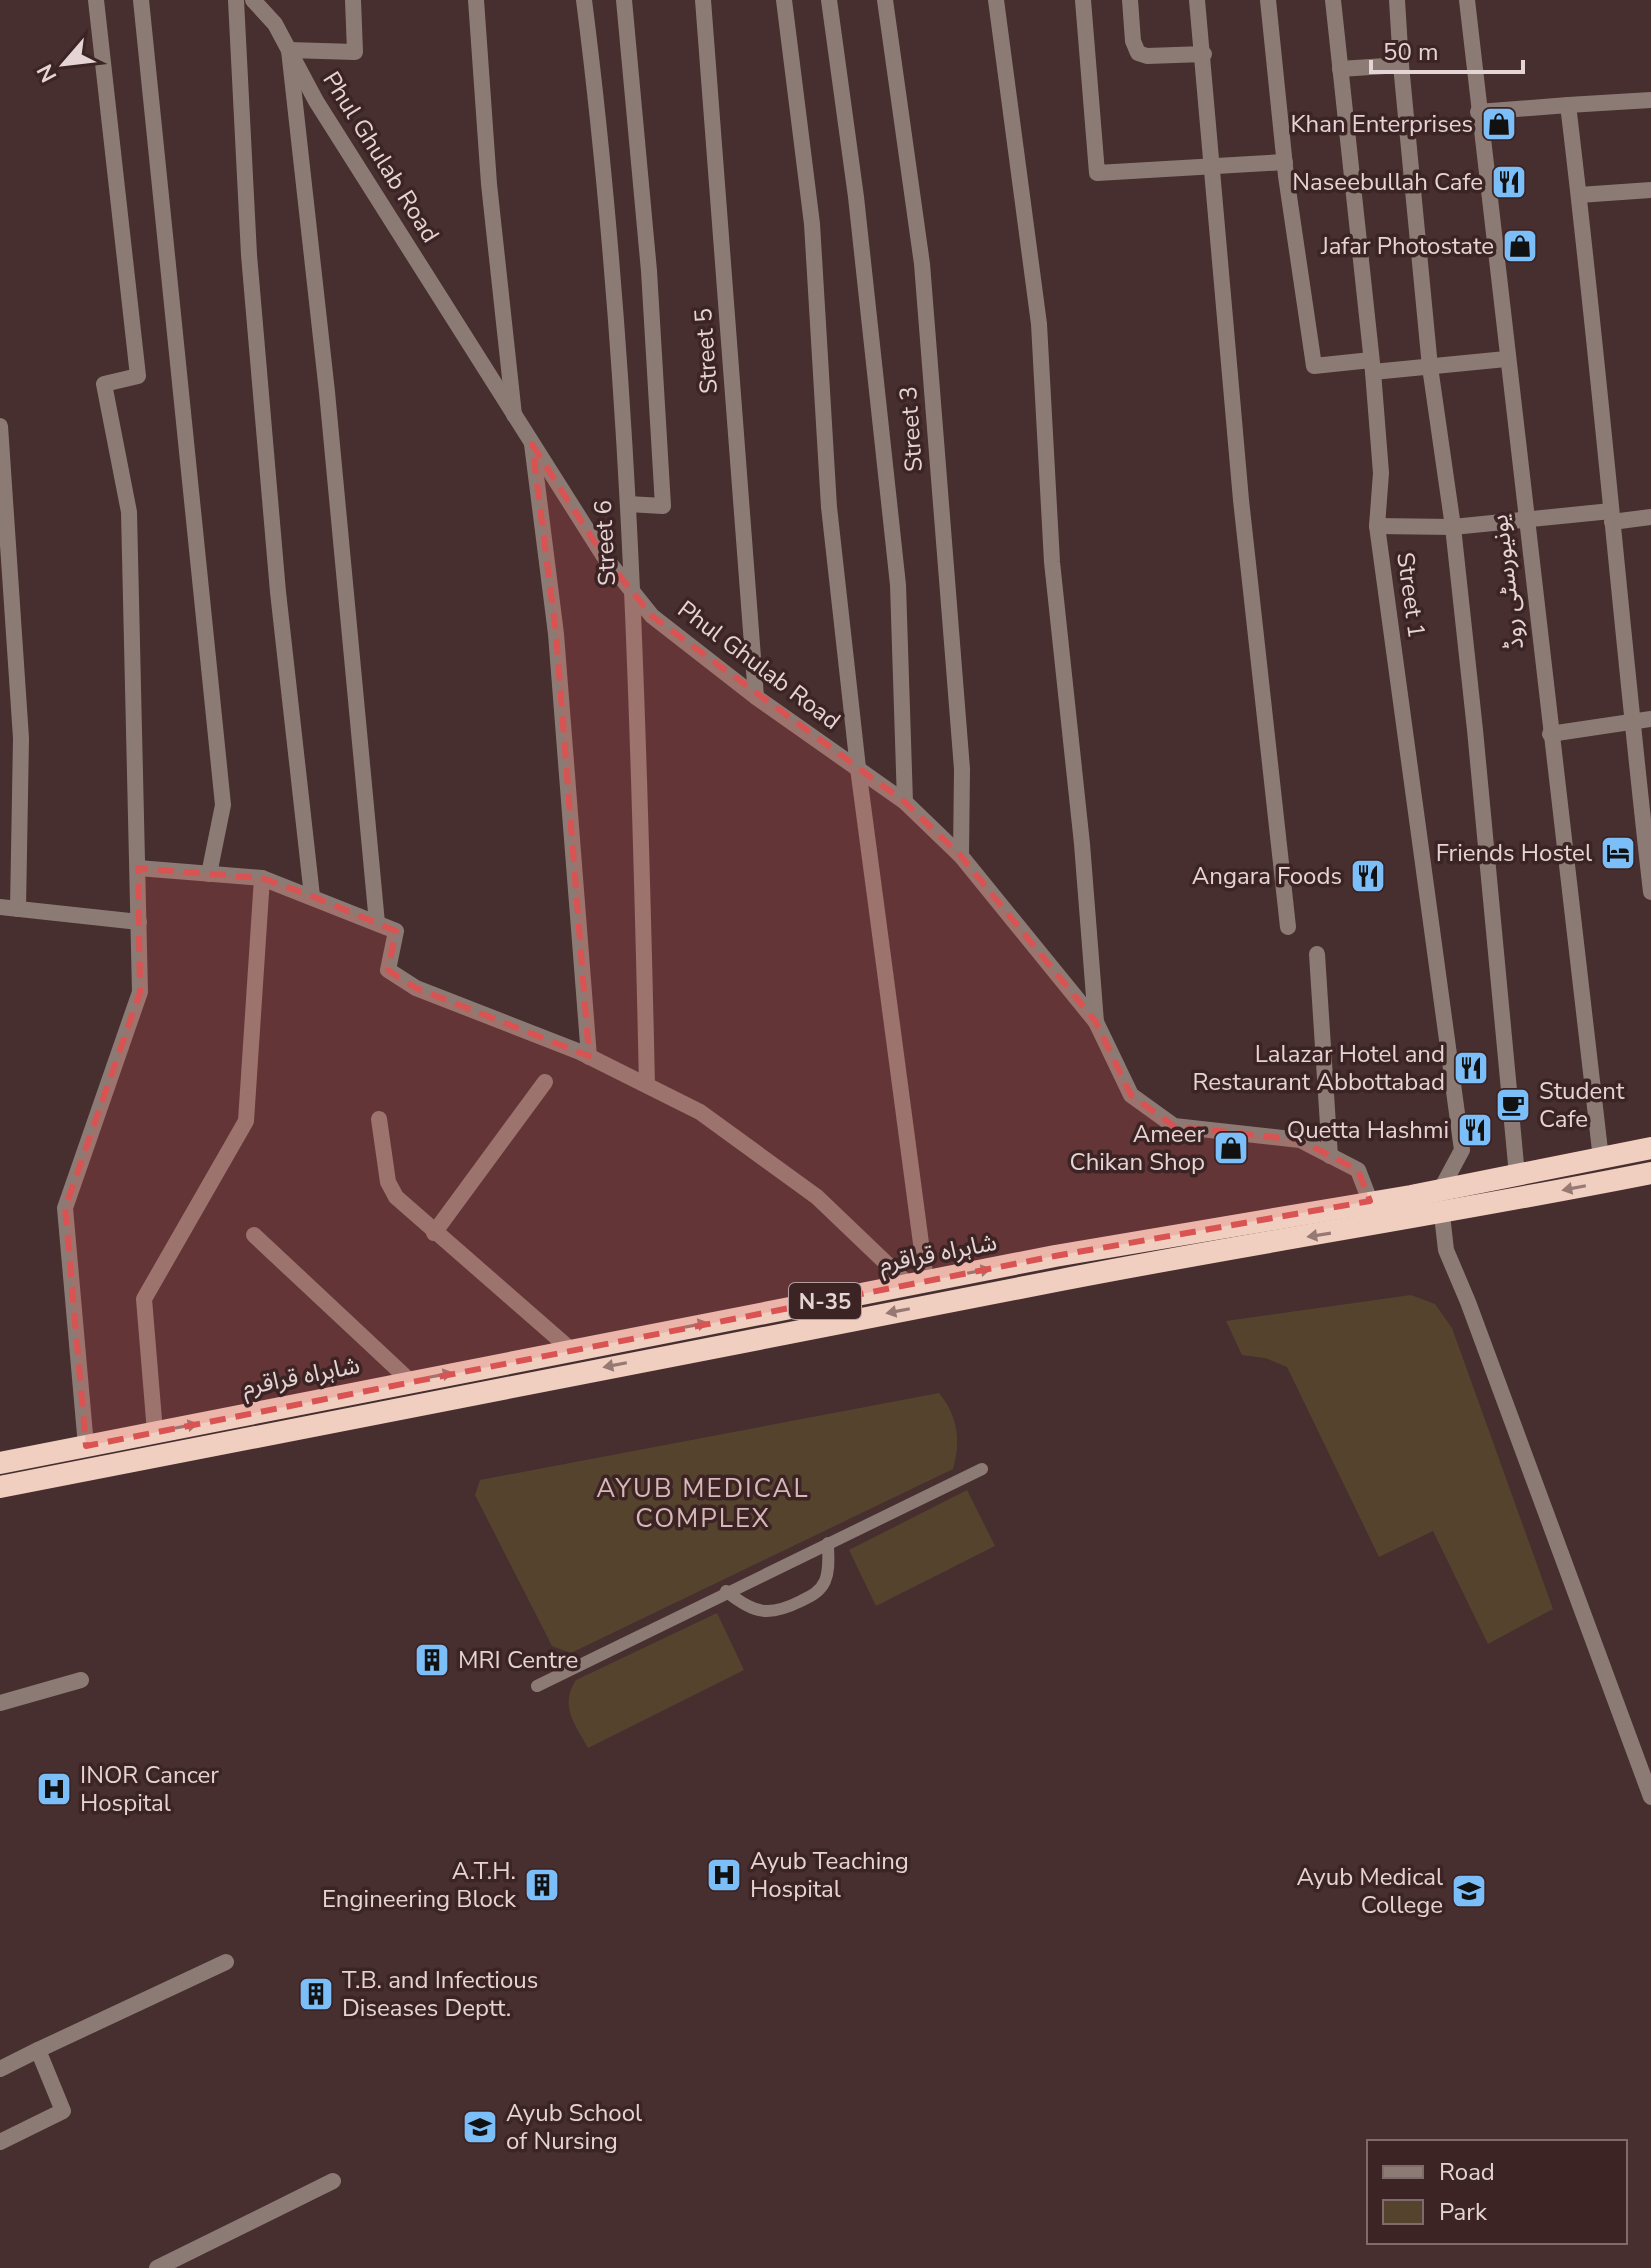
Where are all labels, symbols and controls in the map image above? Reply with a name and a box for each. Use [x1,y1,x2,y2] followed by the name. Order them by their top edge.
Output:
[24,24,104,104] north arrow
[1371,24,1523,74] scale bar
[1383,36,1439,68] text: 50 m
[30,59,64,87] text: N
[316,65,446,249] street label: Phul Ghulab Road
[1480,105,1518,143] shop icon: Khan Enterprises
[1291,108,1473,140] place label: Khan Enterprises
[1490,163,1528,201] restaurant icon: Naseebullah Cafe
[1292,166,1483,198] place label: Naseebullah Cafe
[1501,227,1539,265] shop icon: Jafar Photostate
[1320,230,1494,262] place label: Jafar Photostate
[687,307,725,395] street label: Street 5
[892,385,930,473] street label: Street 3
[587,499,623,587] street label: Street 6
[1483,513,1531,651] street label: یونیورسٹی روڈ
[1389,550,1433,640] street label: Street 1
[671,593,847,737] street label: Phul Ghulab Road
[1599,834,1637,872] hotel icon: Friends Hostel
[1436,837,1592,869] place label: Friends Hostel
[1349,857,1387,895] restaurant icon: Angara Foods
[1192,860,1342,892] place label: Angara Foods
[1192,1038,1445,1098] place label: Lalazar Hotel and Restaurant Abbottabad
[1452,1049,1490,1087] restaurant icon: Lalazar Hotel and Restaurant Abbottabad
[1539,1075,1625,1135] place label: Student Cafe
[1494,1086,1532,1124] cafe icon: Student Cafe
[1456,1111,1494,1149] restaurant icon: Quetta Hashmi
[1287,1114,1449,1146] place label: Quetta Hashmi
[1070,1118,1205,1178] place label: Ameer Chikan Shop
[1212,1129,1250,1167] shop icon: Ameer Chikan Shop
[1562,1183,1587,1195] one-way arrow
[877,1226,1000,1282] street label: شاہراہ قراقرم
[1306,1229,1331,1242] one-way arrow
[967,1264,992,1277] one-way arrow
[789,1283,861,1319] road number: N-35
[885,1305,910,1318] one-way arrow
[684,1318,709,1331] one-way arrow
[240,1349,363,1405] street label: شاہراہ قراقرم
[602,1359,627,1371] one-way arrow
[429,1368,454,1381] one-way arrow
[174,1419,199,1431] one-way arrow
[596,1471,810,1536] district label: AYUB MEDICAL COMPLEX
[413,1641,451,1679] building icon: MRI Centre
[458,1644,578,1676] place label: MRI Centre
[80,1759,219,1819] place label: INOR Cancer Hospital
[35,1770,73,1808] hospital icon: INOR Cancer Hospital
[750,1845,909,1905] place label: Ayub Teaching Hospital
[322,1855,517,1915] place label: A.T.H. Engineering Block
[705,1856,743,1894] hospital icon: Ayub Teaching Hospital
[1296,1861,1443,1921] place label: Ayub Medical College
[523,1866,561,1904] building icon: A.T.H. Engineering Block
[1450,1872,1488,1910] school or university icon: Ayub Medical College
[342,1964,538,2024] place label: T.B. and Infectious Diseases Deptt.
[297,1975,335,2013] building icon: T.B. and Infectious Diseases Deptt.
[506,2097,642,2157] place label: Ayub School of Nursing
[461,2108,499,2146] school or university icon: Ayub School of Nursing
[1367,2140,1627,2244] legend
[1439,2156,1495,2188] text: Road
[1439,2196,1488,2228] text: Park

